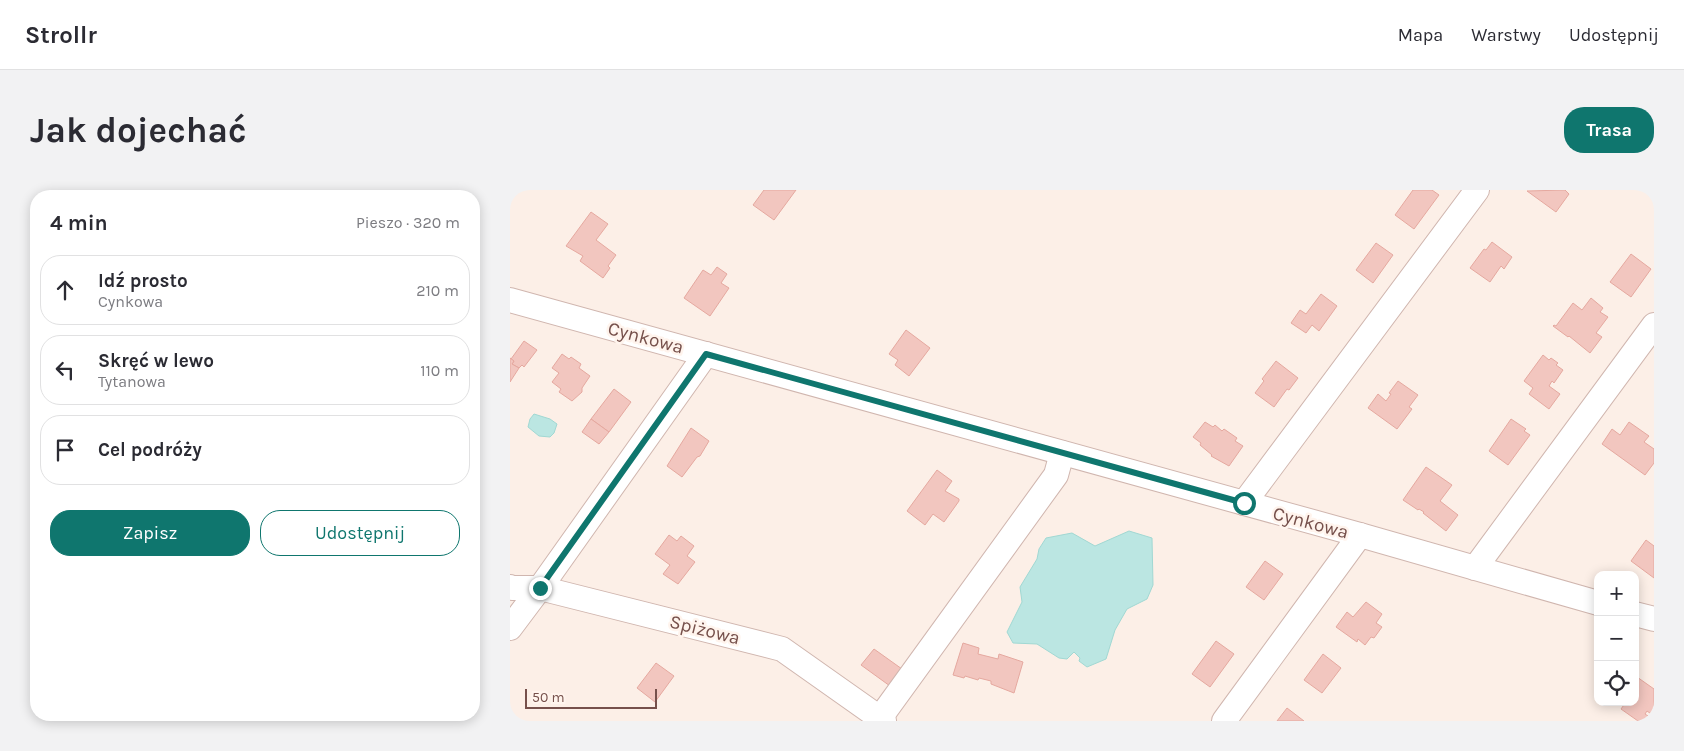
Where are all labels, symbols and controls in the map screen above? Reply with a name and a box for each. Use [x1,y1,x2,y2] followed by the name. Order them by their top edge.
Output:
[25,21,97,49] text: Strollr
[1398,24,1443,46] text: Mapa
[1471,24,1541,46] text: Warstwy
[1569,24,1659,46] text: Udostępnij
[1564,107,1654,153] button: Trasa
[30,110,246,151] text: Jak dojechać
[50,211,108,235] text: 4 min
[356,213,460,232] text: Pieszo · 320 m
[98,270,188,292] text: Idź prosto
[51,276,79,304] icon: ahead
[416,281,459,300] text: 210 m
[98,292,163,311] text: Cynkowa
[606,317,686,359] street label: Cynkowa
[98,350,214,372] text: Skręć w lewo
[51,356,79,384] icon: left
[420,361,459,380] text: 110 m
[98,372,166,391] text: Tytanowa
[51,436,79,464] icon: arrive
[98,439,202,461] text: Cel podróży
[1233,492,1256,515] route start
[1271,502,1351,544] street label: Cynkowa
[50,510,250,556] button: Zapisz
[260,510,460,556] button: Udostępnij
[1594,571,1639,706] map controls
[1594,571,1639,616] button: +
[529,577,552,600] route end
[667,611,742,649] street label: Spiżowa
[1594,616,1639,661] button: −
[1594,661,1639,706] button: locate
[525,686,658,709] scale bar
[532,689,565,706] text: 50 m

